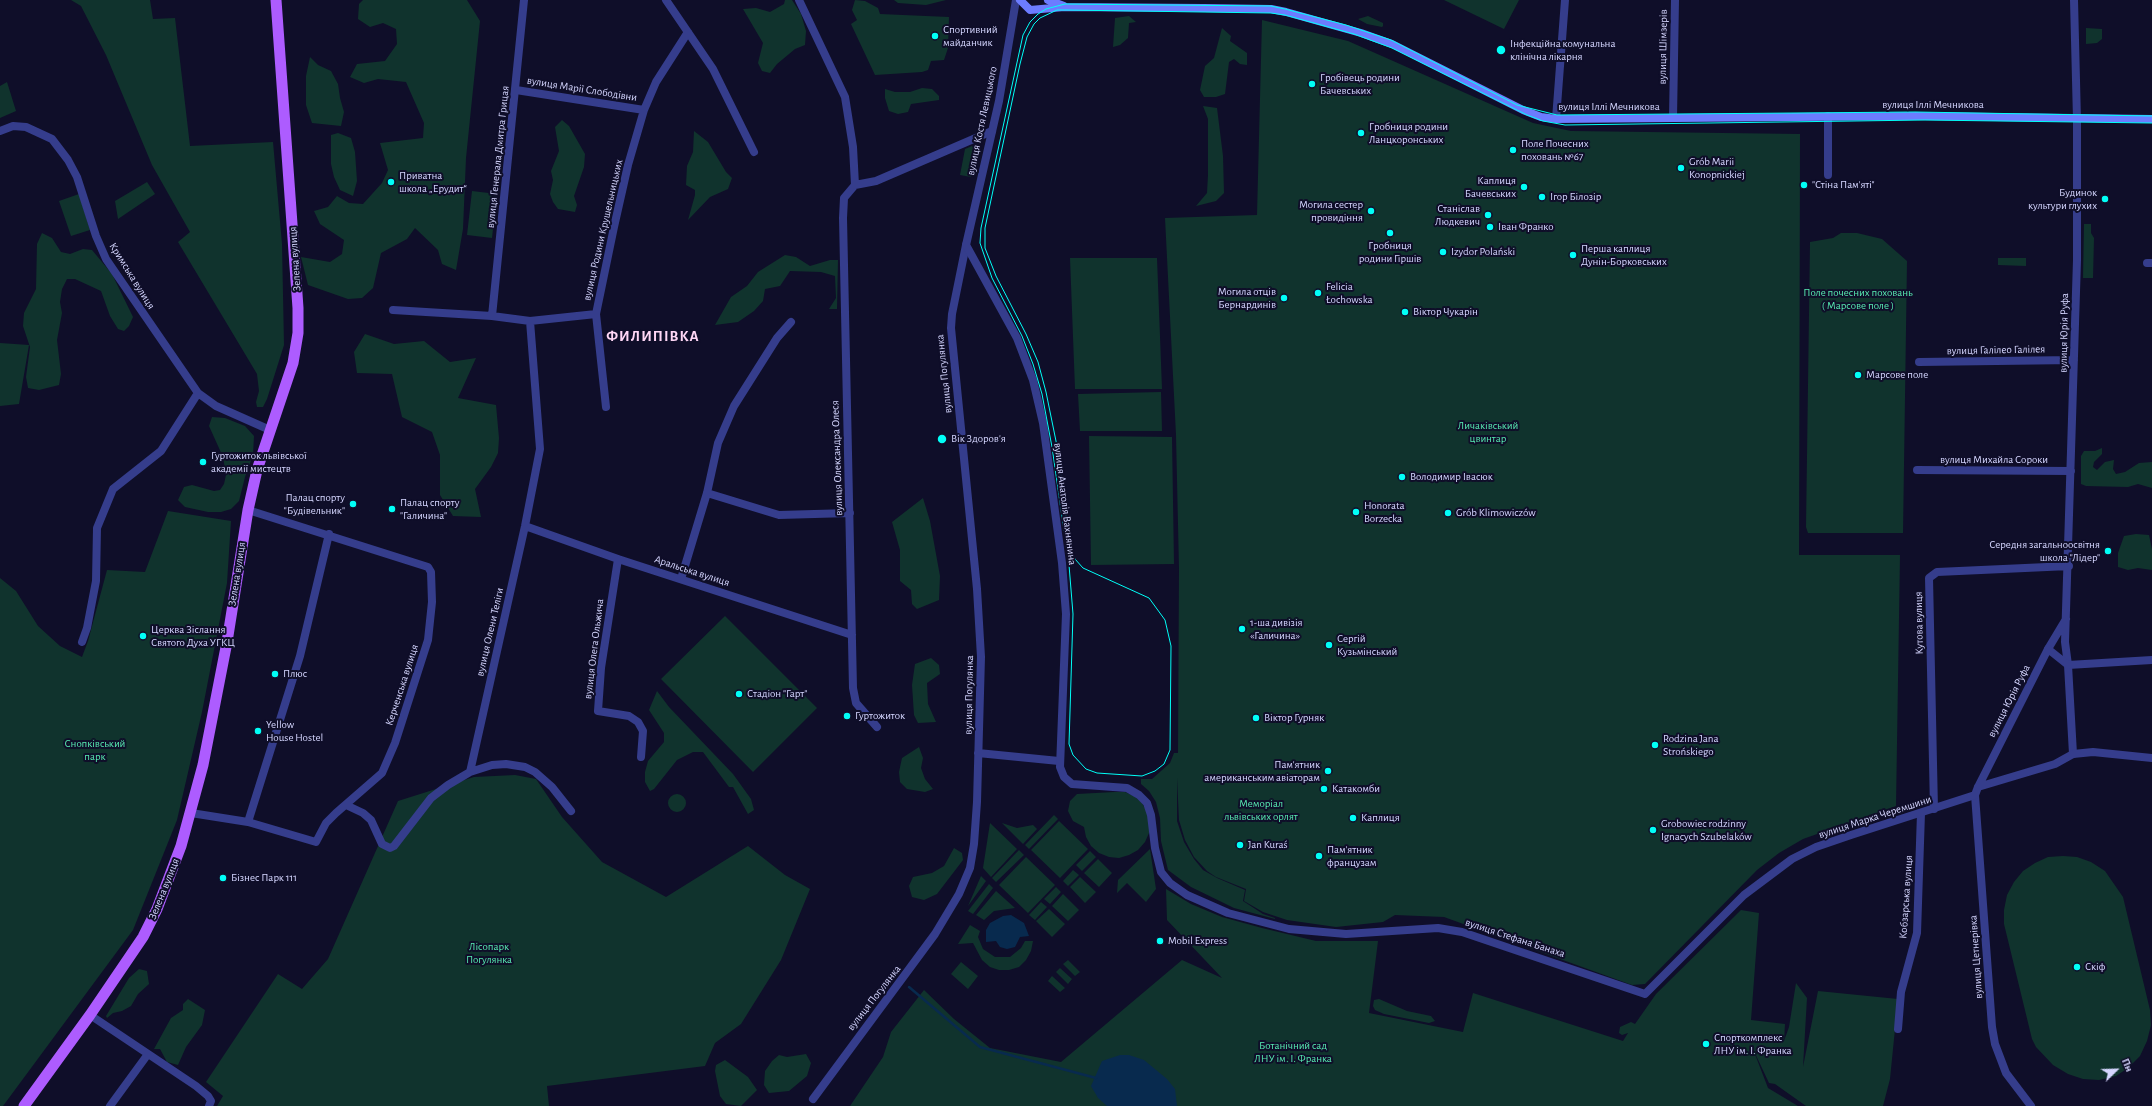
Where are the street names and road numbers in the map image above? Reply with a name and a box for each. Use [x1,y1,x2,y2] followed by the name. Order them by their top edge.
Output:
[1656,9,1670,85] street label: вулиця Шімзерів
[964,65,1000,177] street label: вулиця Костя Левицького
[526,74,638,104] street label: вулиця Марії Слободівни
[484,85,512,229] street label: вулиця Генерала Дмитра Грицая
[1882,98,1984,112] street label: вулиця Іллі Мечникова
[1558,100,1660,114] street label: вулиця Іллі Мечникова
[580,158,626,302] street label: вулиця Родини Крушельницьких
[286,226,304,292] street label: Зелена вулиця
[106,240,158,312] street label: Кримська вулиця
[2057,293,2071,373] street label: вулиця Юрія Руфа
[933,334,955,414] street label: вулиця Погулянка
[1947,343,2045,357] street label: вулиця Галілео Галілея
[828,400,846,516] street label: вулиця Олександра Олеся
[1051,442,1079,566] street label: вулиця Анатолія Вахнянина
[1940,453,2048,467] street label: вулиця Михайла Сороки
[225,541,249,607] street label: Зелена вулиця
[653,553,731,589] street label: Аральська вулиця
[473,586,507,678] street label: вулиця Олени Теліги
[1912,591,1926,655] street label: Кутова вулиця
[581,598,607,700] street label: вулиця Олега Ольжича
[383,643,421,727] street label: Керченська вулиця
[962,655,976,735] street label: вулиця Погулянка
[1985,662,2033,740] street label: вулиця Юрія Руфа
[1817,793,1933,841] street label: вулиця Марка Черемшини
[1896,855,1916,939] street label: Кобзарська вулиця
[146,856,182,922] street label: Зелена вулиця
[1967,915,1985,999] street label: вулиця Цетнерівка
[1463,916,1567,960] street label: вулиця Стефана Банаха
[844,963,904,1033] street label: вулиця Погулянка

